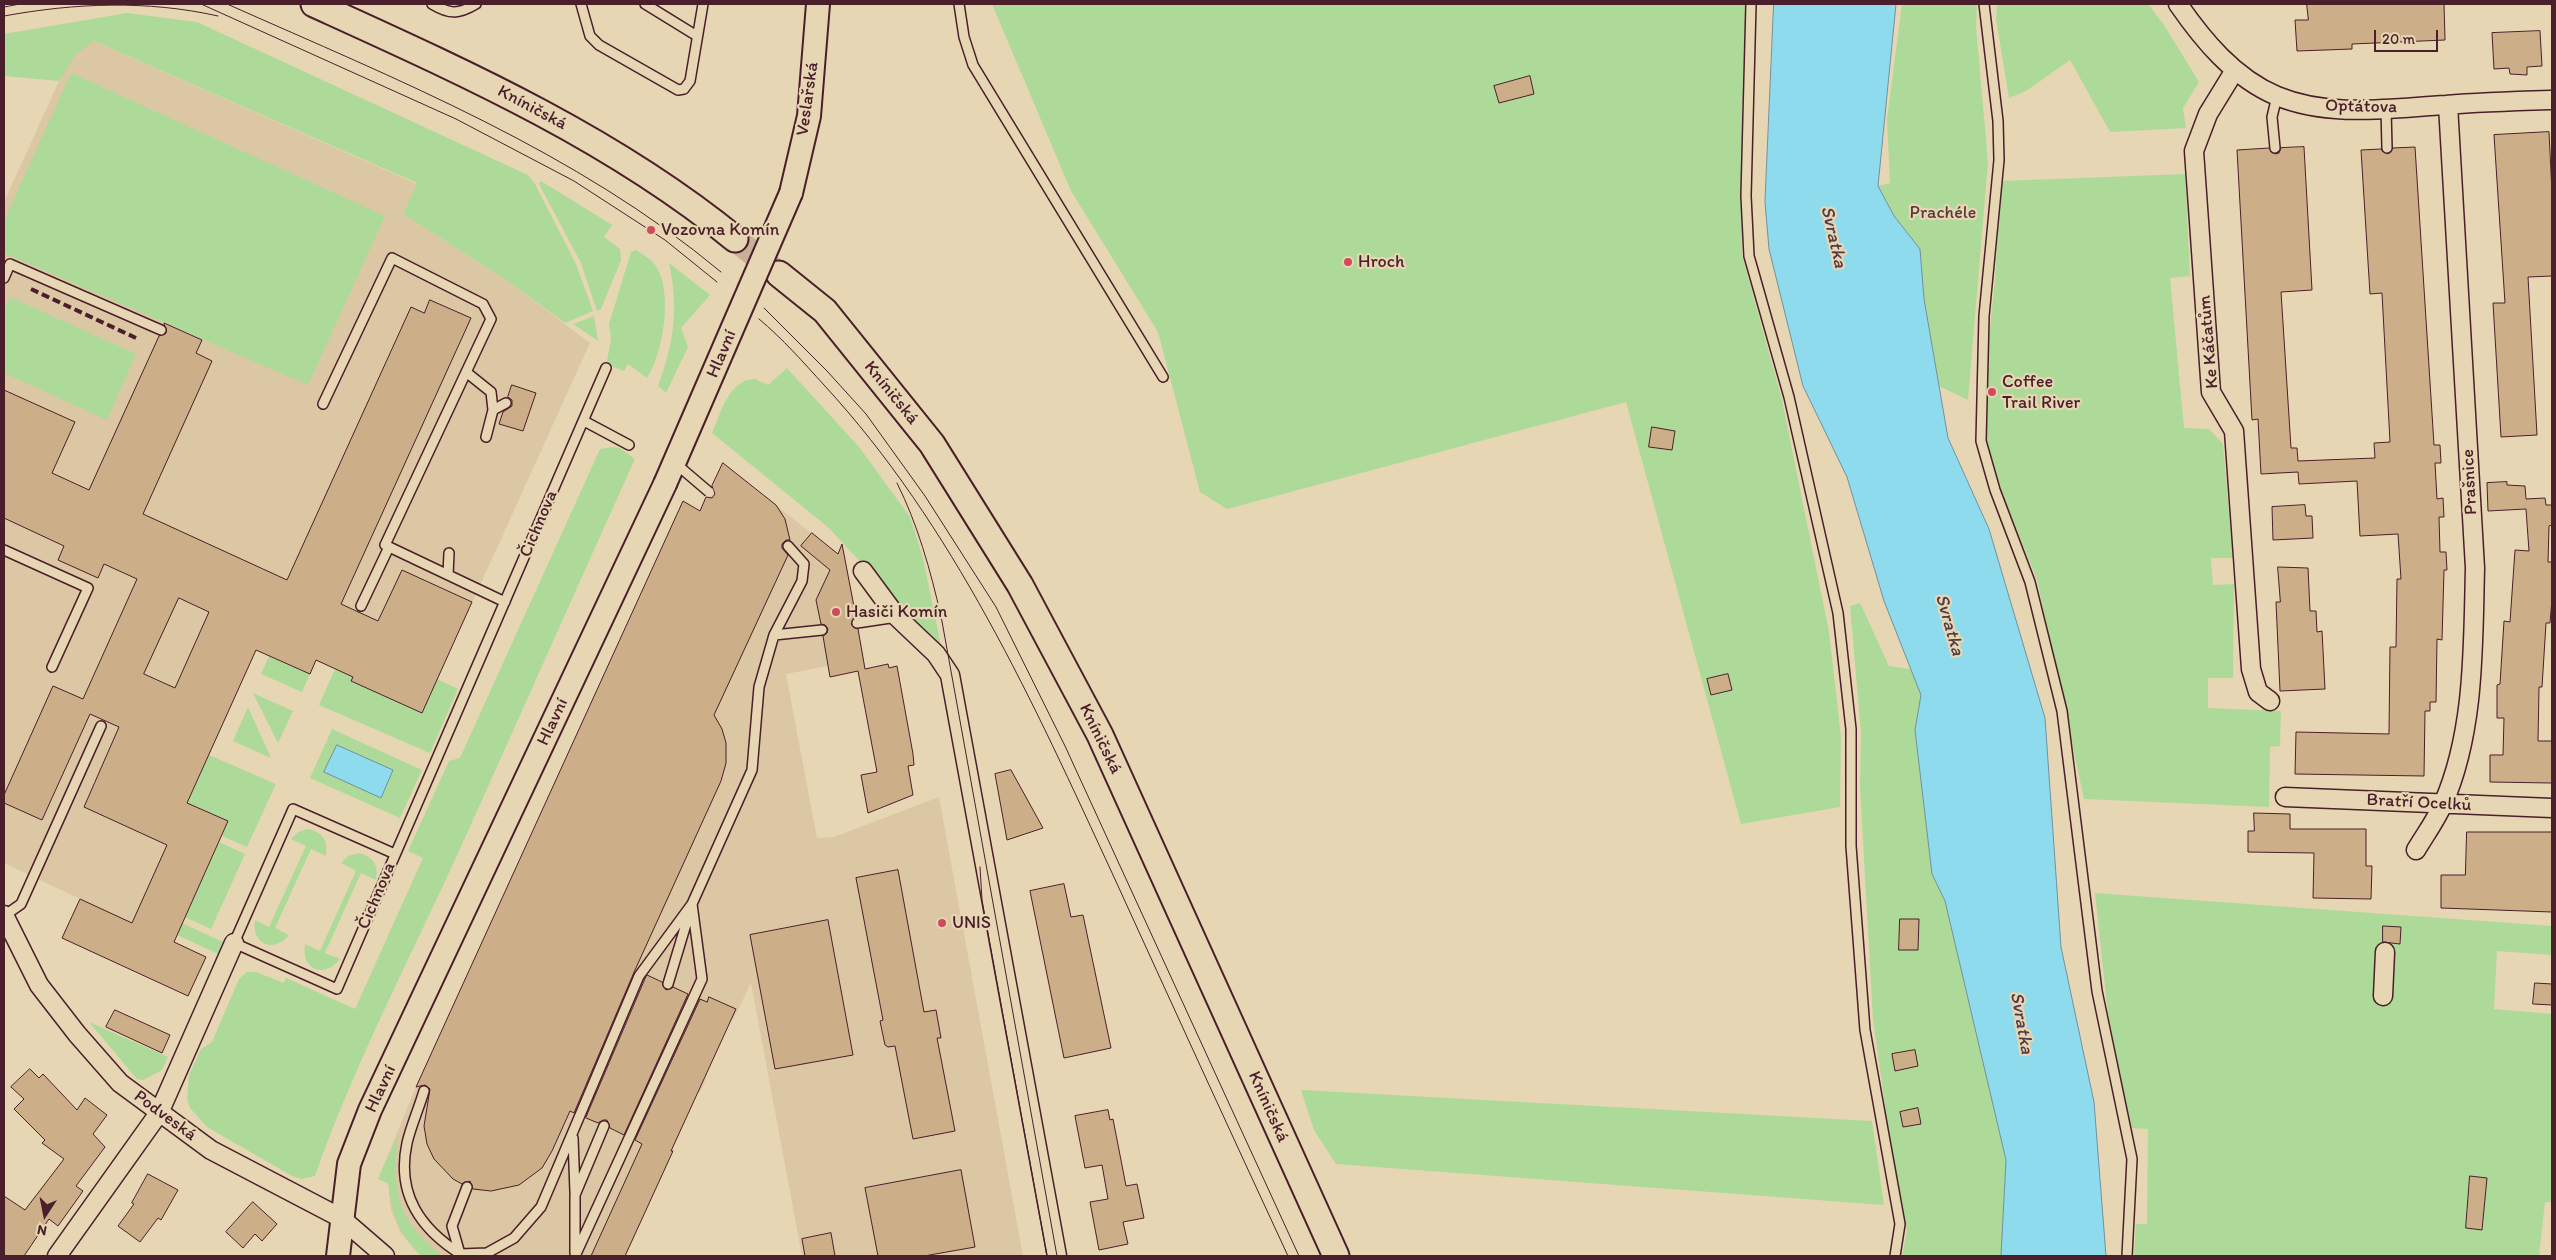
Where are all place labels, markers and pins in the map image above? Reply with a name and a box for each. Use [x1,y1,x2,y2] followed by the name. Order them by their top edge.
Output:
[661,219,779,241] place label: Vozovna Komín
[645,224,657,236] marker: Vozovna Komín
[1358,251,1405,273] place label: Hroch
[1342,256,1354,268] marker: Hroch
[2002,371,2080,414] place label: Coffee Trail River
[1986,386,1998,398] marker: Coffee Trail River
[846,601,947,623] place label: Hasiči Komín
[830,606,842,618] marker: Hasiči Komín
[952,912,991,934] place label: UNIS
[936,917,948,929] marker: UNIS

